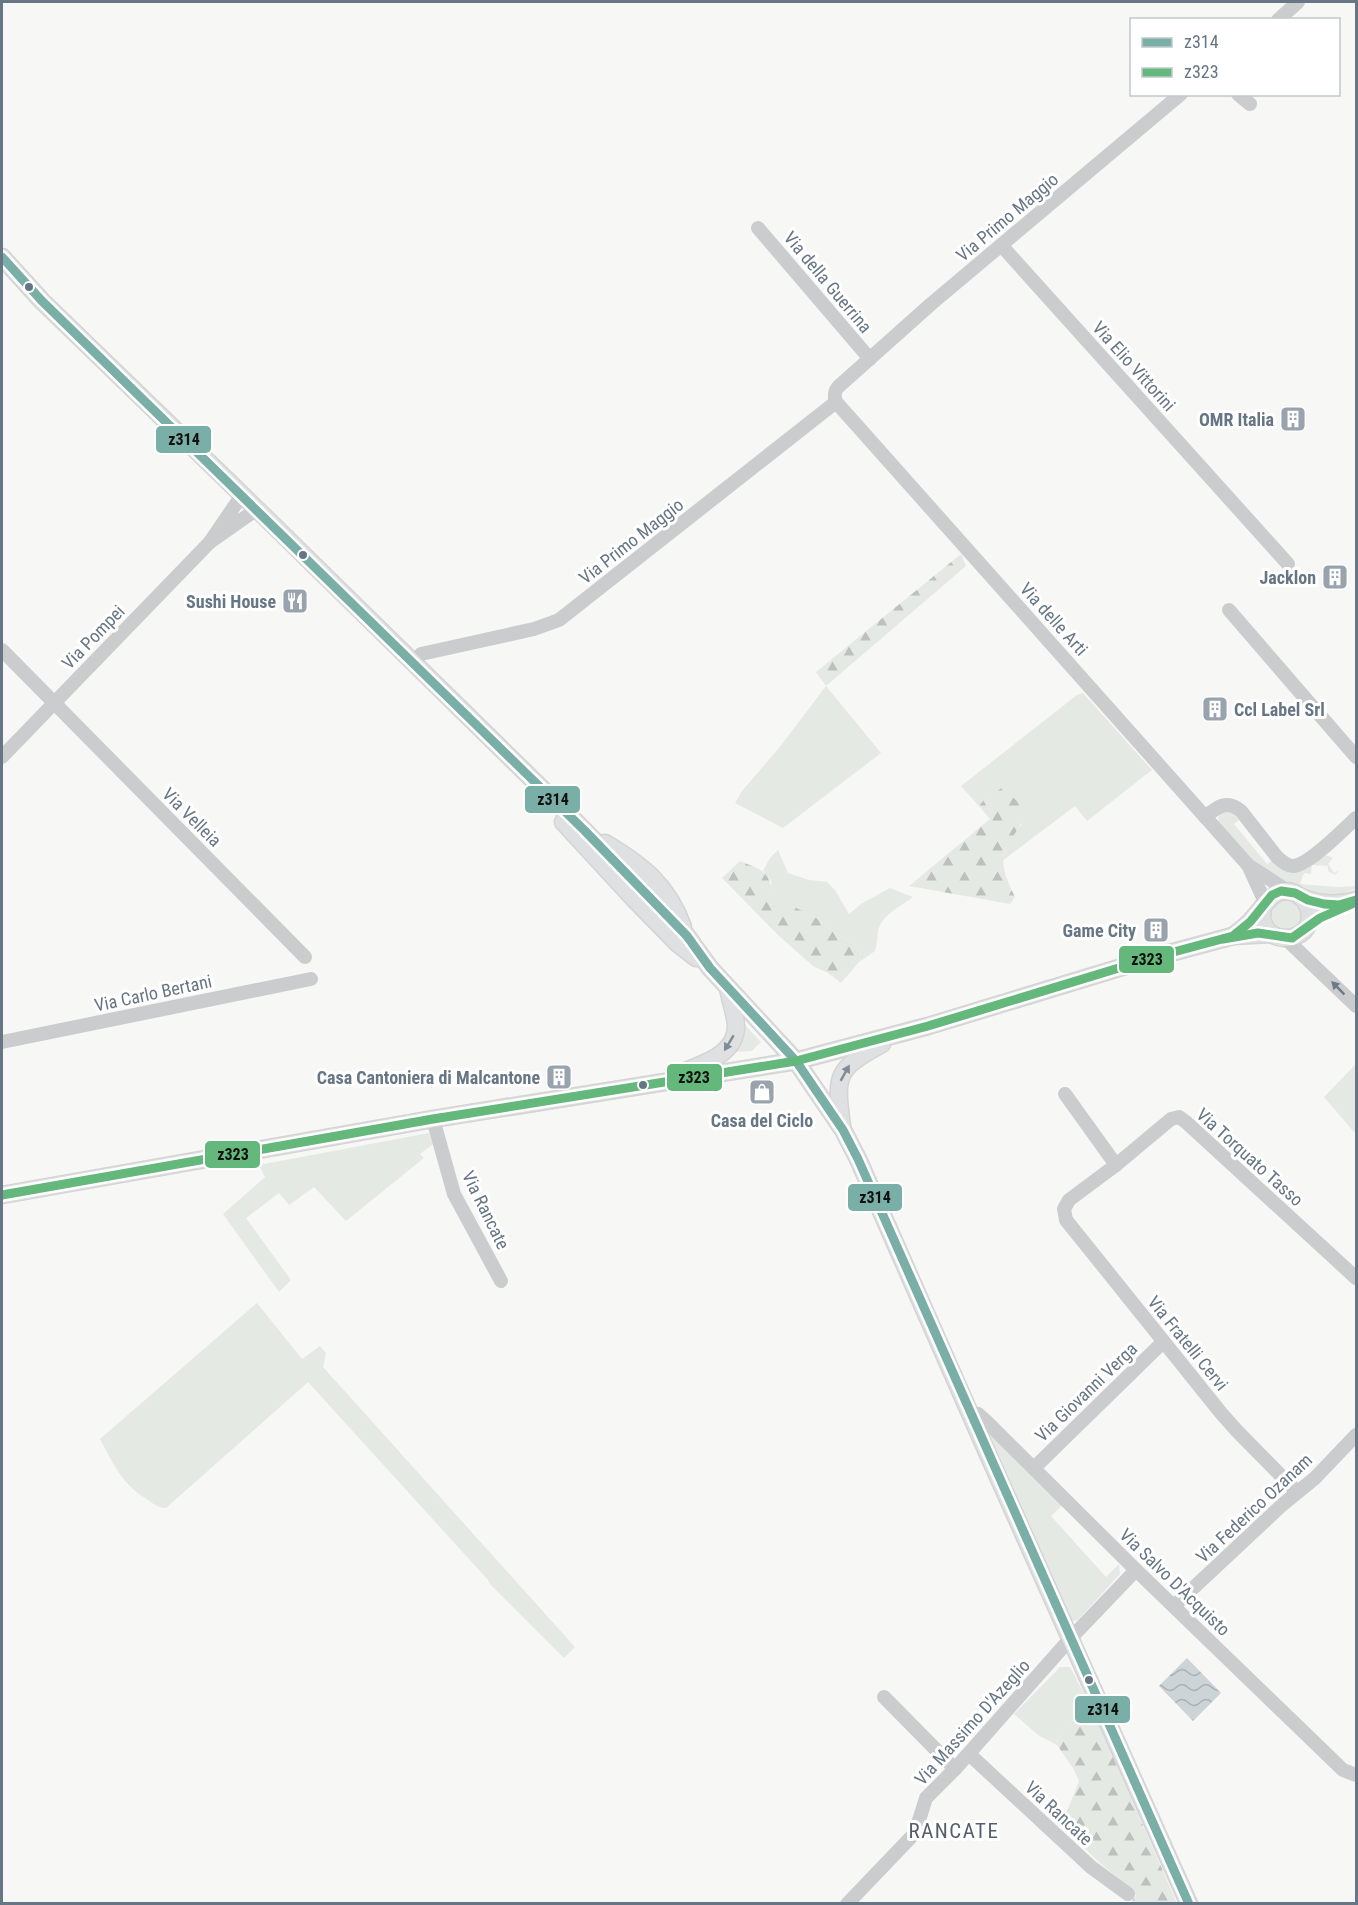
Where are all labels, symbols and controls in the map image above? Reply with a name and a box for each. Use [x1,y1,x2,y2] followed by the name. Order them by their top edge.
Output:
[1130,18,1340,96] legend
[1184,31,1219,52] text: z314
[1184,61,1219,82] text: z323
[952,168,1062,266] street label: Via Primo Maggio
[780,227,876,337] street label: Via della Guerrina
[23,281,35,293] unlabelled marker
[1088,317,1180,415] street label: Via Elio Vittorini
[1278,404,1308,434] building icon: OMR Italia
[1199,409,1274,430] place label: OMR Italia
[155,425,212,454] line badge: z314
[168,430,200,449] text: z314
[575,494,687,588] street label: Via Primo Maggio
[297,549,309,561] unlabelled marker
[1320,562,1350,592] building icon: Jacklon
[1259,567,1316,588] place label: Jacklon
[1016,578,1092,660] street label: Via delle Arti
[280,586,310,616] restaurant icon: Sushi House
[186,591,276,612] place label: Sushi House
[57,601,129,673] street label: Via Pompei
[1200,694,1230,724] building icon: Ccl Label Srl
[1234,699,1325,720] place label: Ccl Label Srl
[158,783,226,851] street label: Via Velleia
[524,785,581,814] line badge: z314
[537,790,569,809] text: z314
[1141,915,1171,945] building icon: Game City
[1063,920,1136,941] place label: Game City
[1118,945,1175,974] line badge: z323
[1131,950,1163,969] text: z323
[92,970,214,1016] street label: Via Carlo Bertani
[1331,981,1345,995] one-way arrow
[724,1034,735,1051] one-way arrow
[544,1062,574,1092] building icon: Casa Cantoniera di Malcantone
[666,1063,723,1092] line badge: z323
[840,1064,850,1081] one-way arrow
[317,1067,540,1088] place label: Casa Cantoniera di Malcantone
[678,1068,710,1087] text: z323
[747,1077,777,1107] shop icon: Casa del Ciclo
[637,1079,649,1091] unlabelled marker
[1192,1104,1308,1210] street label: Via Torquato Tasso
[711,1110,813,1131] place label: Casa del Ciclo
[204,1140,261,1169] line badge: z323
[217,1145,249,1164] text: z323
[458,1167,514,1253] street label: Via Rancate
[847,1183,903,1212] line badge: z314
[859,1188,891,1207] text: z314
[1143,1291,1233,1395] street label: Via Fratelli Cervi
[1031,1338,1141,1446] street label: Via Giovanni Verga
[1192,1449,1316,1567] street label: Via Federico Ozanam
[1116,1524,1234,1640] street label: Via Salvo D'Acquisto
[910,1655,1034,1789] street label: Via Massimo D'Azeglio
[1083,1674,1095,1686] unlabelled marker
[1074,1695,1131,1724] line badge: z314
[1087,1700,1119,1719] text: z314
[1021,1776,1097,1850] street label: Via Rancate
[909,1819,999,1843] district label: RANCATE

